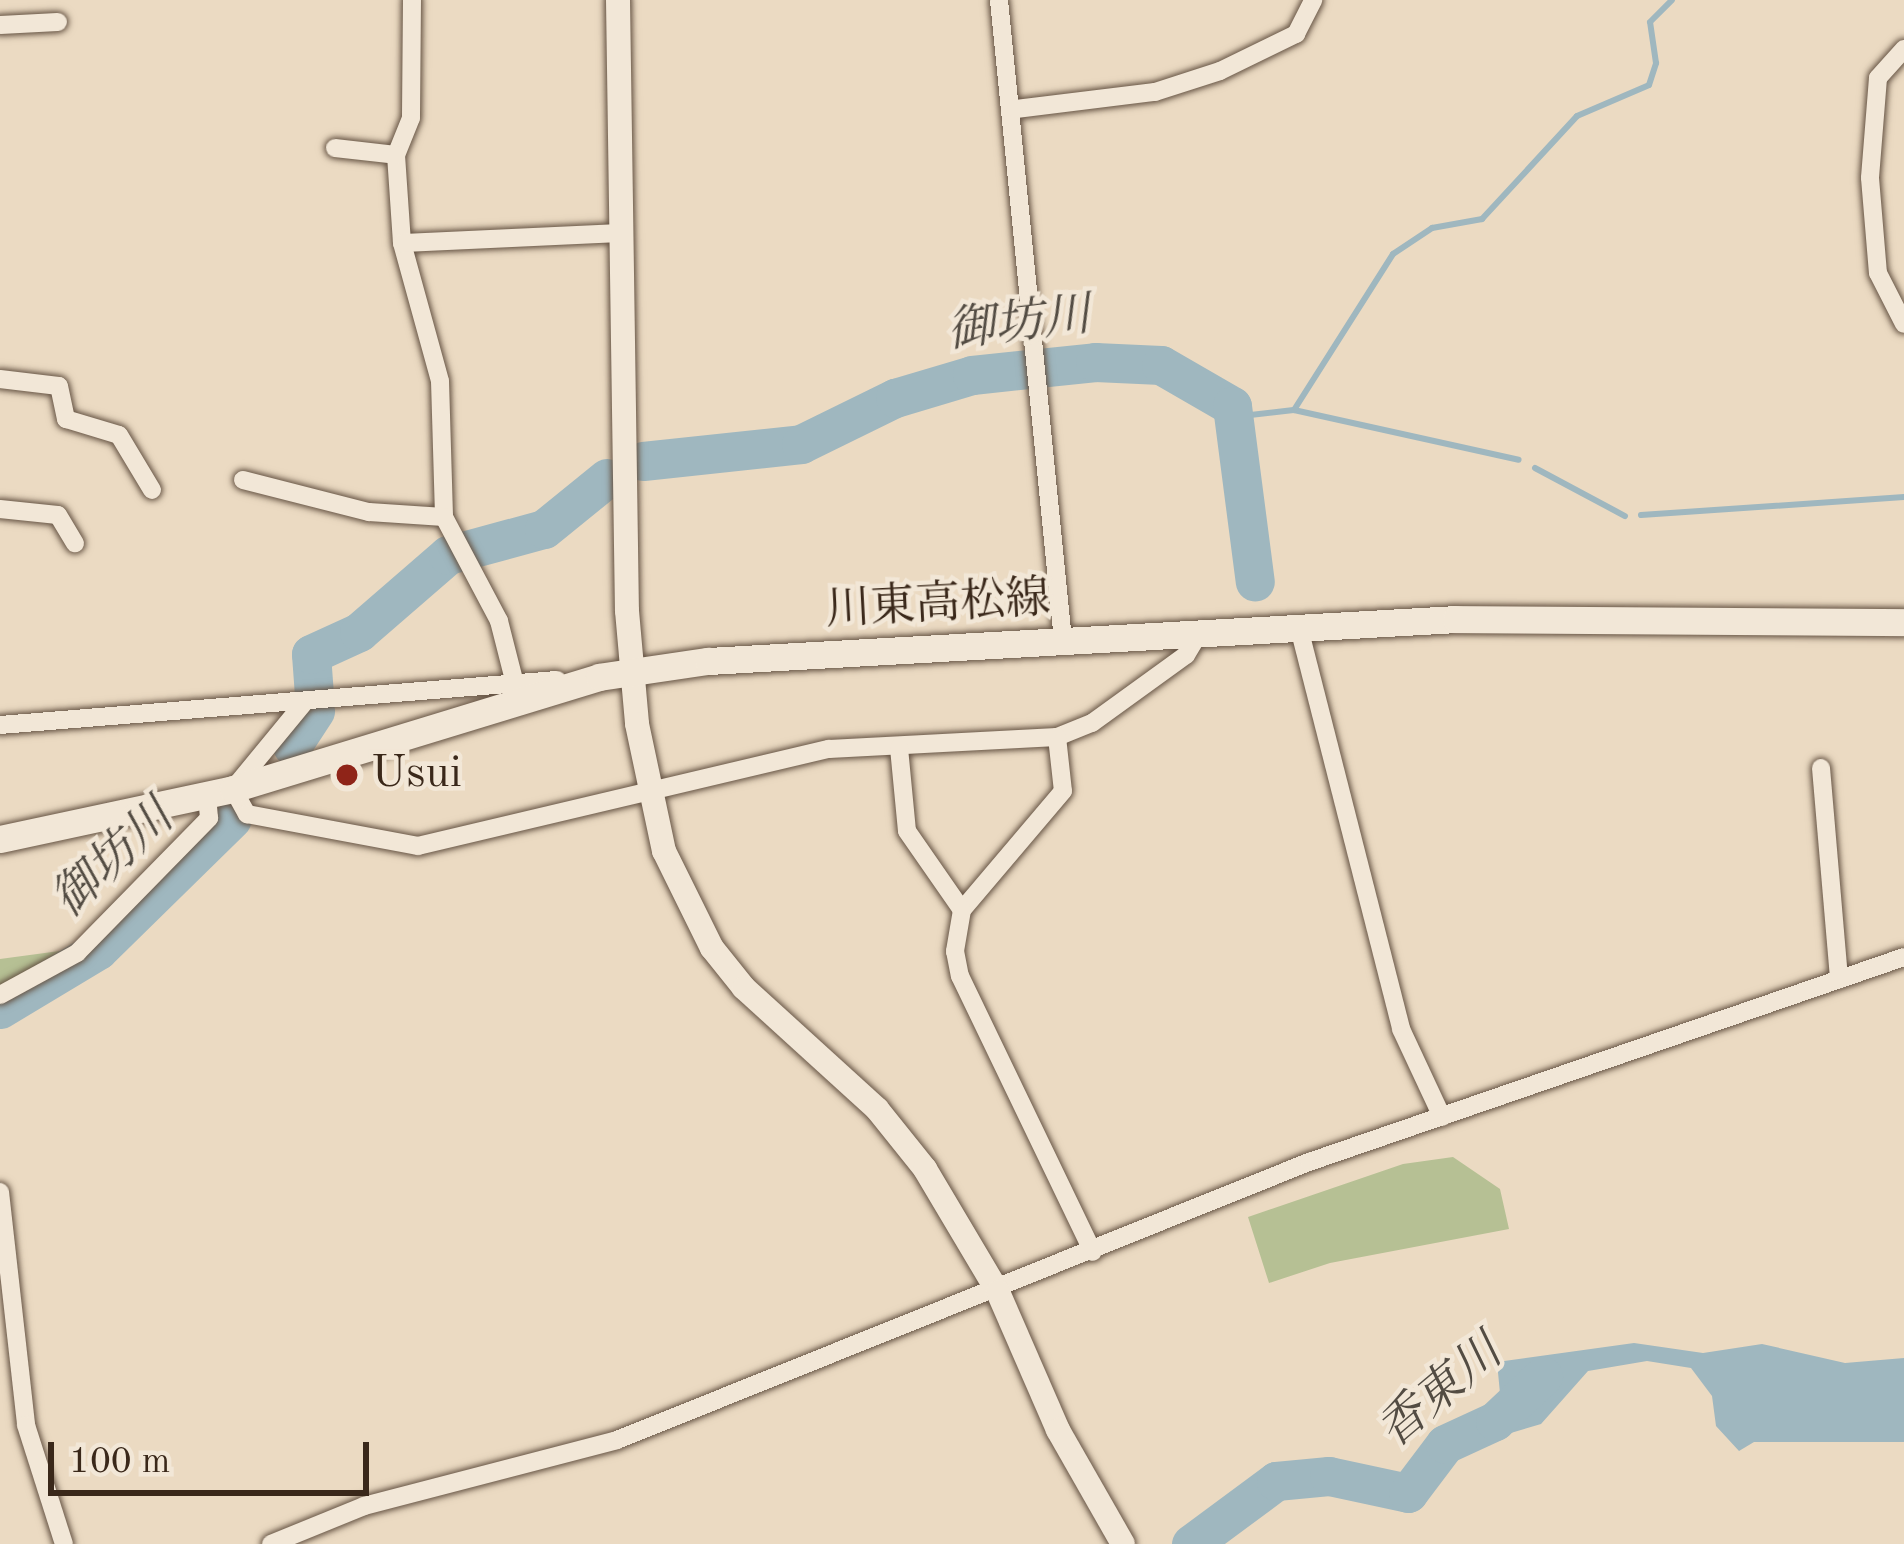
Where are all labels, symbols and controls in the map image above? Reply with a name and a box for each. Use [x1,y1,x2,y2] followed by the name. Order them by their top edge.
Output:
[944,288,1094,362] water label: 御坊川
[824,573,1052,639] street label: 川東高松線
[371,748,462,802] place label: Usui
[334,762,360,788] marker: Usui
[42,790,186,930] water label: 御坊川
[1367,1325,1515,1461] water label: 香東川
[54,1418,375,1492] scale bar
[69,1445,170,1481] text: 100 m

